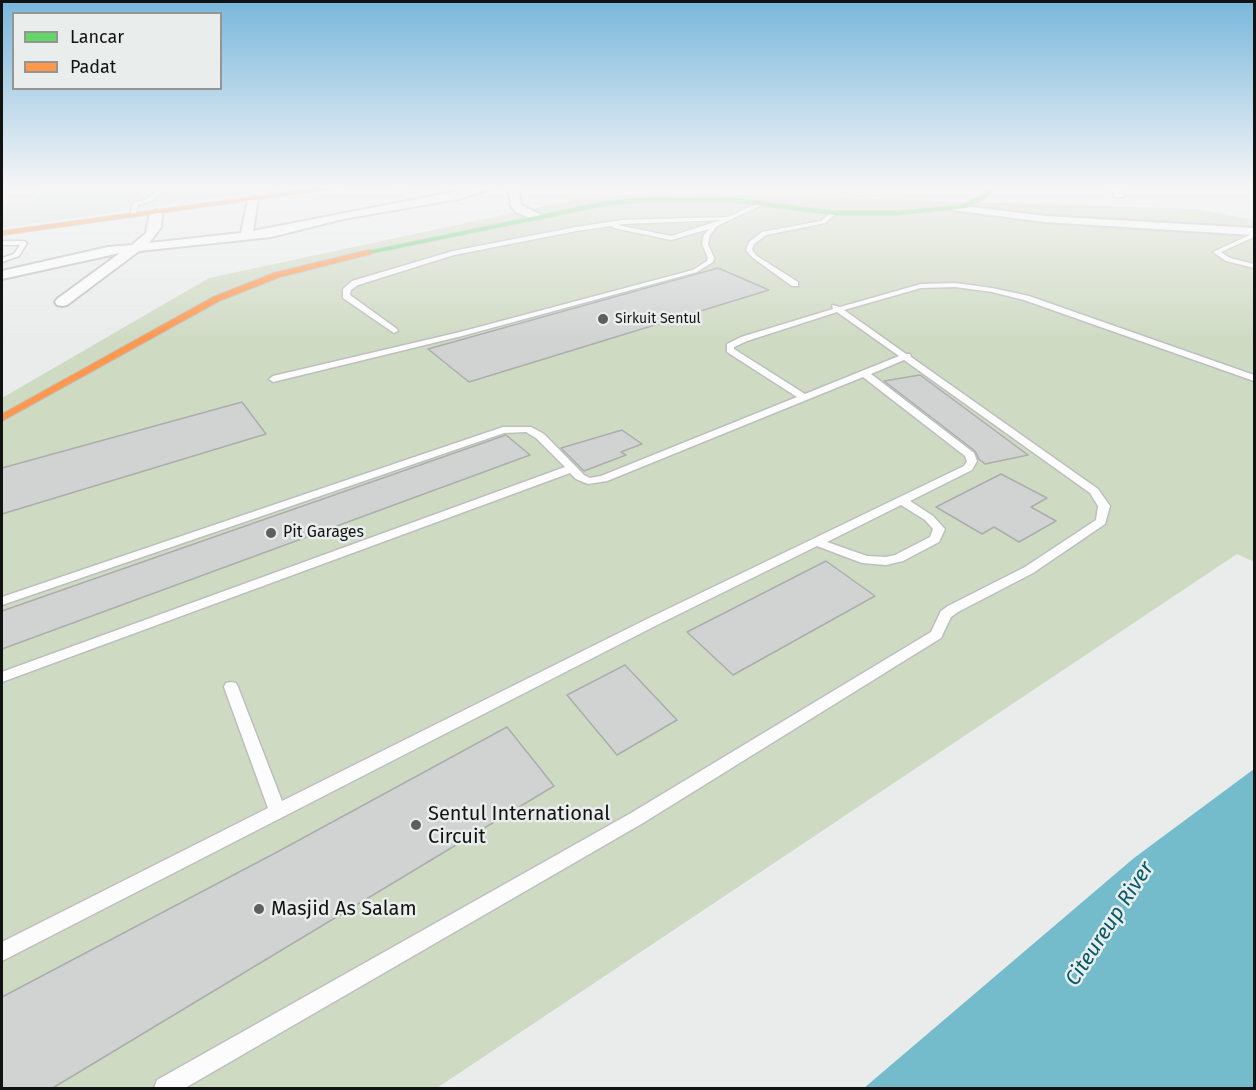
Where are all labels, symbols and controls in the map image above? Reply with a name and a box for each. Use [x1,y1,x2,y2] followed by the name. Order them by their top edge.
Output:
[12,12,222,90] legend
[70,26,124,48] text: Lancar
[70,56,116,78] text: Padat
[615,311,701,327] place label: Sirkuit Sentul
[596,312,610,326] marker: Sirkuit Sentul
[283,523,364,543] place label: Pit Garages
[264,526,278,540] marker: Pit Garages
[428,802,610,849] place label: Sentul International Circuit
[409,818,423,832] marker: Sentul International Circuit
[1061,857,1159,991] water label: Citeureup River
[271,897,417,921] place label: Masjid As Salam
[252,902,266,916] marker: Masjid As Salam

